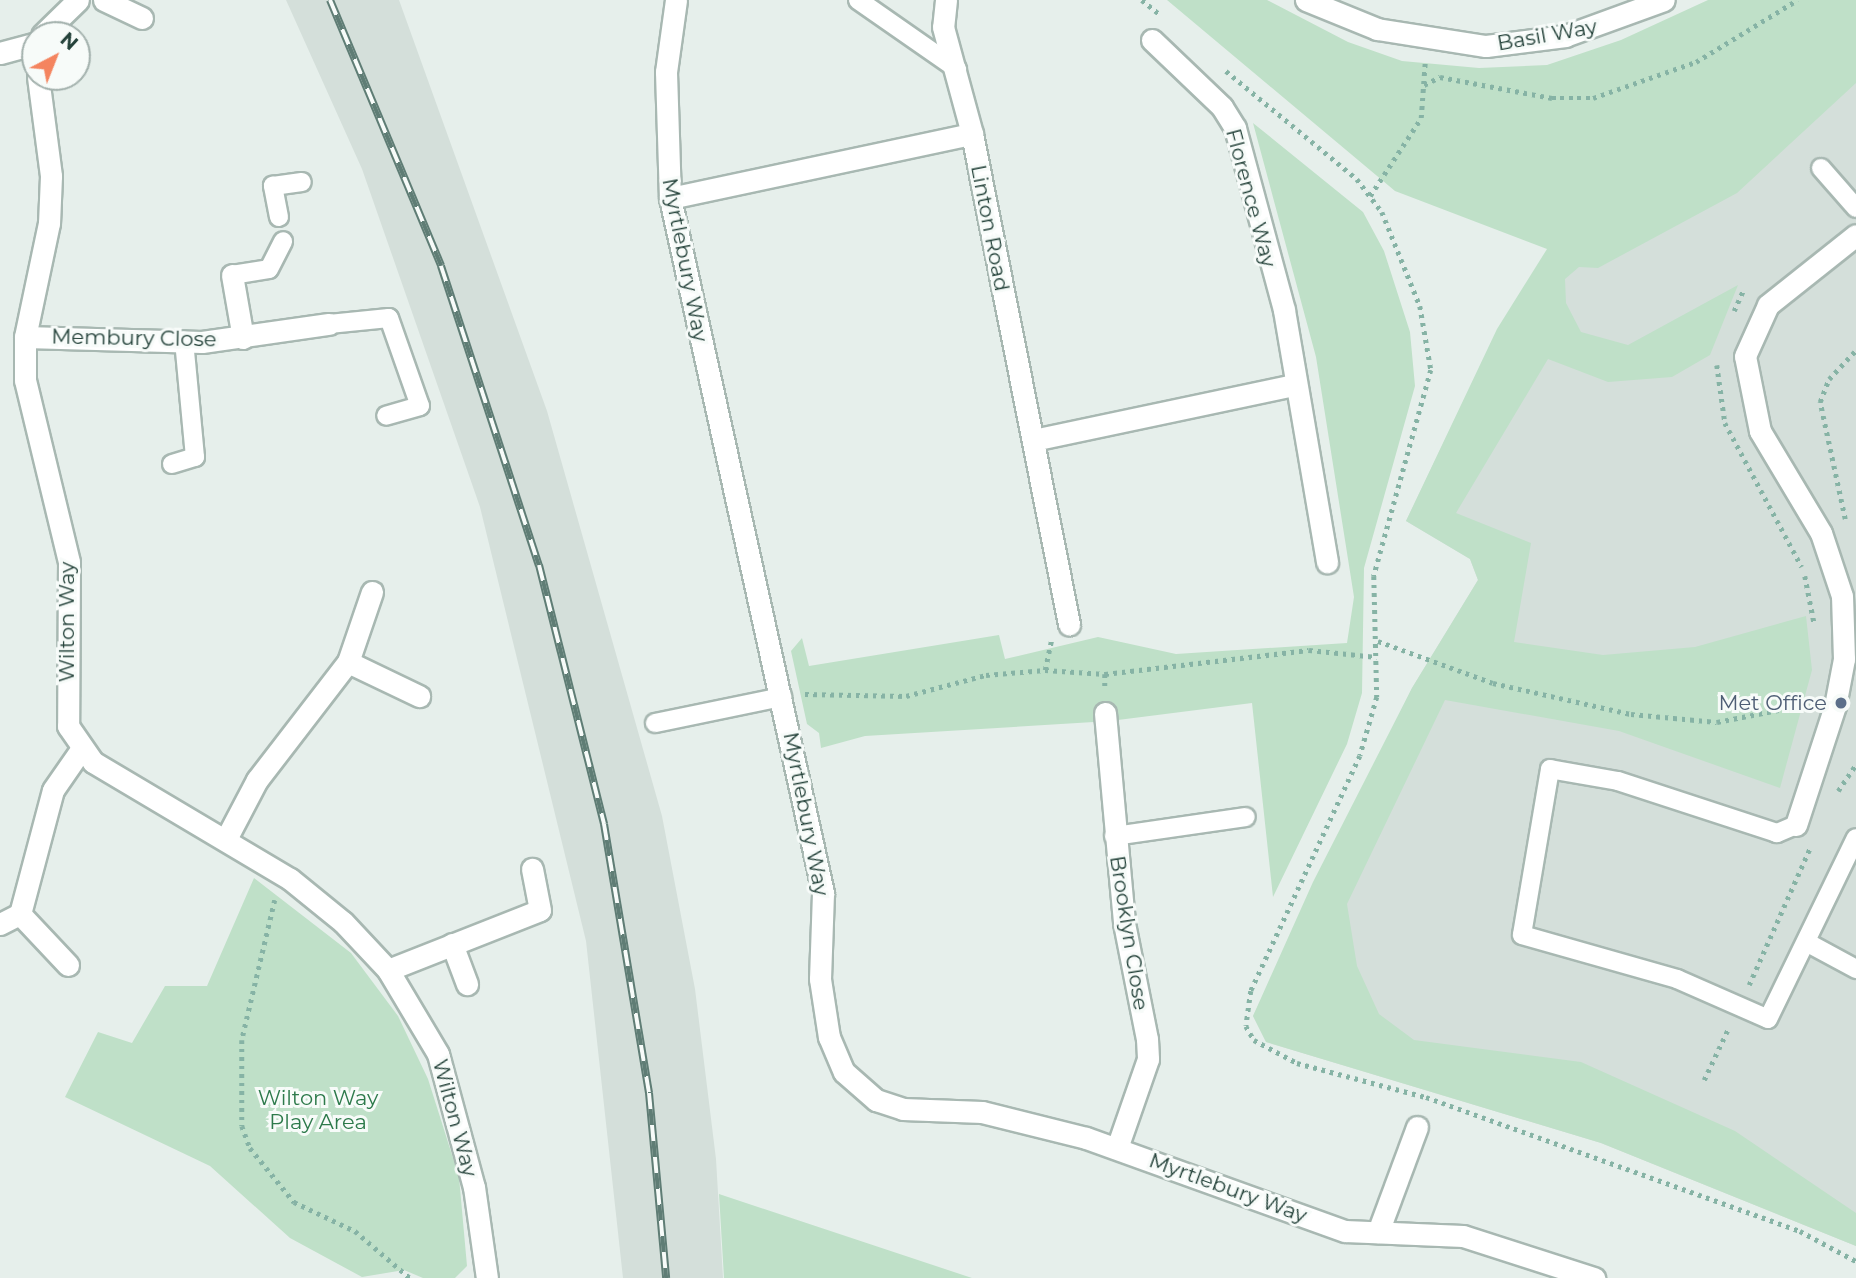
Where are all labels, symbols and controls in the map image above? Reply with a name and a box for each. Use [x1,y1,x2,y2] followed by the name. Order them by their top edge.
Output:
[1495,14,1599,56] street label: Basil Way
[21,21,91,91] north arrow
[56,28,82,55] text: N
[1220,126,1282,270] street label: Florence Way
[965,163,1015,293] street label: Linton Road
[657,176,713,344] street label: Myrtlebury Way
[51,324,217,352] street label: Membury Close
[54,562,80,682] street label: Wilton Way
[1718,690,1827,716] place label: Met Office
[1833,695,1849,711] marker: Met Office
[778,730,834,898] street label: Myrtlebury Way
[1104,854,1154,1012] street label: Brooklyn Close
[427,1056,483,1180] street label: Wilton Way
[258,1085,378,1135] park label: Wilton Way Play Area
[1146,1148,1310,1228] street label: Myrtlebury Way

